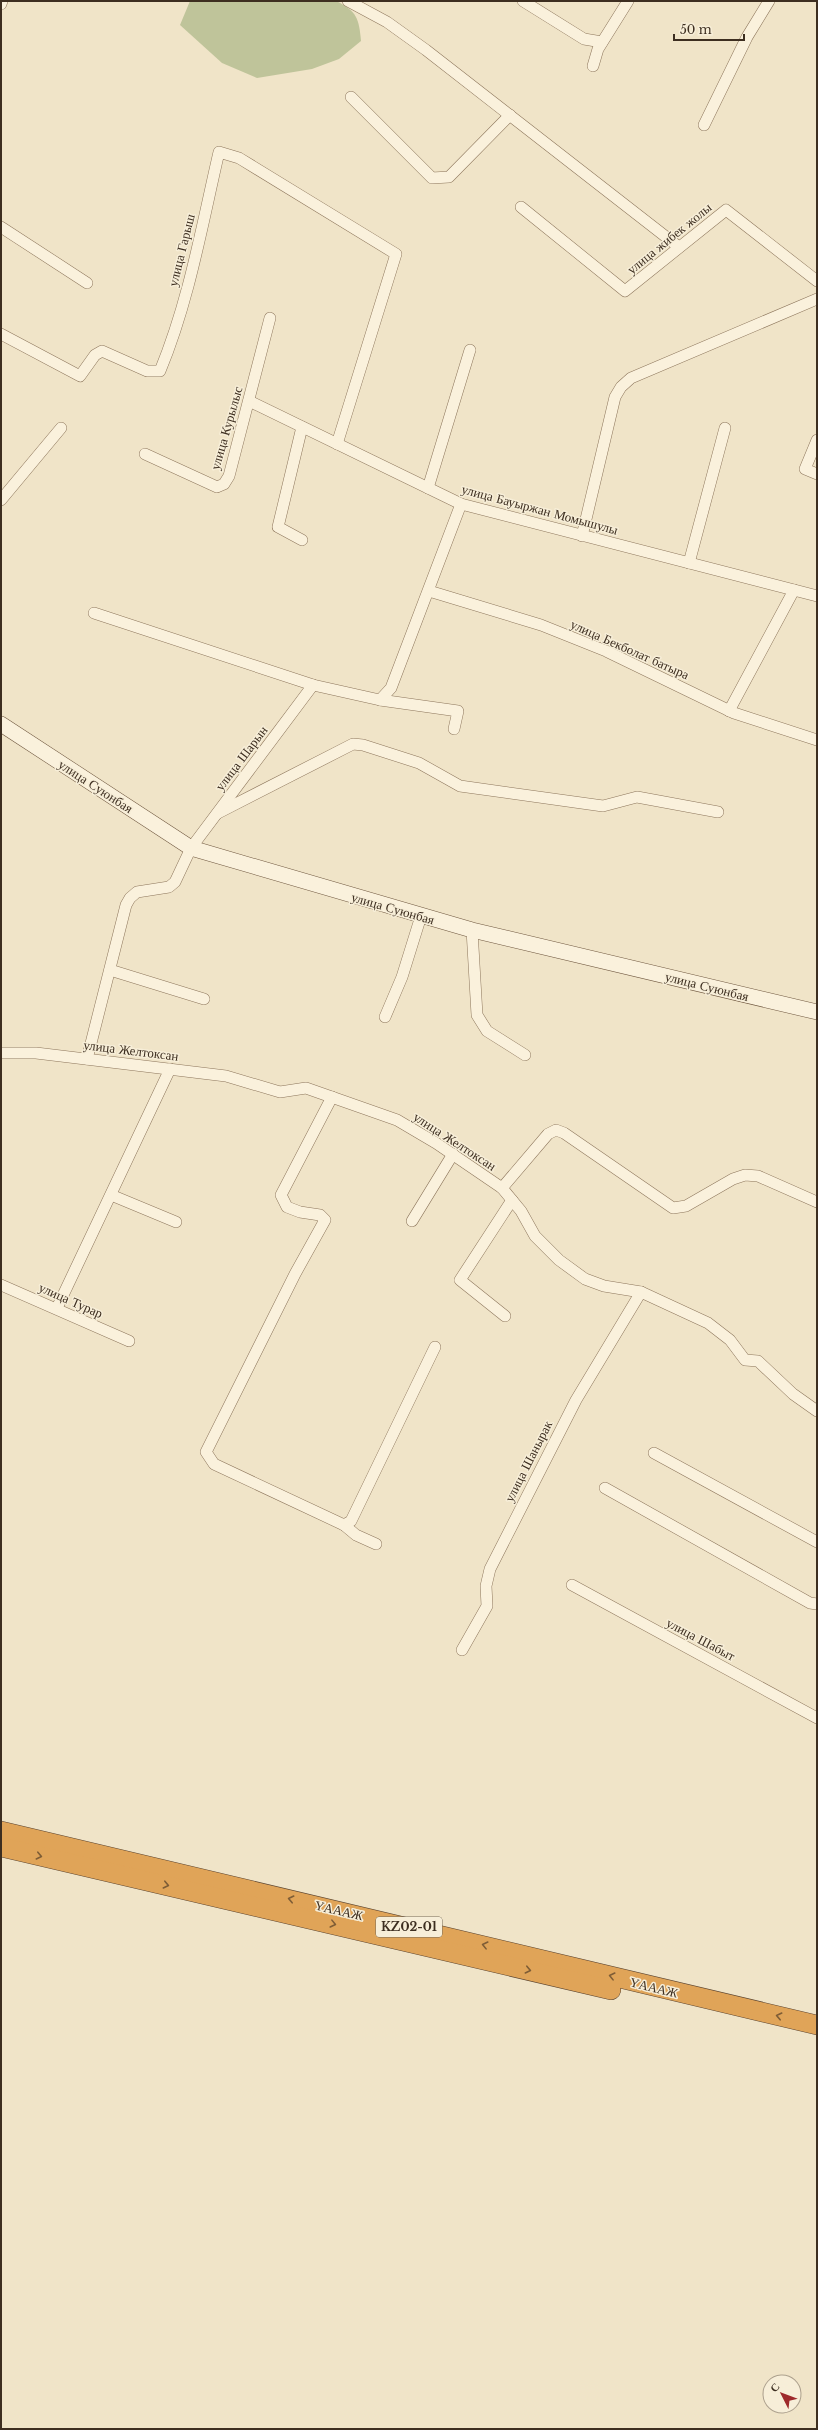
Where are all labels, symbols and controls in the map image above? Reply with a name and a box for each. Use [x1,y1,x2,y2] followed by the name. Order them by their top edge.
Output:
[674,16,744,42] scale bar
[680,22,712,37] text: 50 m
[623,199,715,278] street label: улица жибек жолы
[164,212,199,288] street label: улица Гарыш
[206,384,247,472] street label: улица Курылыс
[460,480,620,539] street label: улица Бауыржан Момышулы
[568,616,692,683] street label: улица Бекболат батыра
[211,722,271,794] street label: улица Шарын
[55,756,136,817] street label: улица Суюнбая
[349,888,436,928] street label: улица Суюнбая
[663,968,751,1005] street label: улица Суюнбая
[82,1036,180,1065] street label: улица Желтоксан
[410,1108,500,1175] street label: улица Желтоксан
[36,1279,106,1322] street label: улица Турар
[501,1417,557,1505] street label: улица Шанырак
[663,1614,738,1665] street label: улица Шабыт
[36,1851,42,1859] one-way arrow
[162,1881,169,1889] one-way arrow
[288,1896,294,1904] one-way arrow
[313,1897,365,1924] street label: ҮАААЖ
[376,1917,442,1937] road number: KZ02-01
[330,1920,336,1928] one-way arrow
[482,1942,489,1950] one-way arrow
[525,1966,531,1974] one-way arrow
[608,1973,615,1981] one-way arrow
[628,1973,680,2002] street label: ҮАААЖ
[776,2013,782,2021] one-way arrow
[762,2374,802,2414] north arrow
[767,2380,782,2395] text: С

